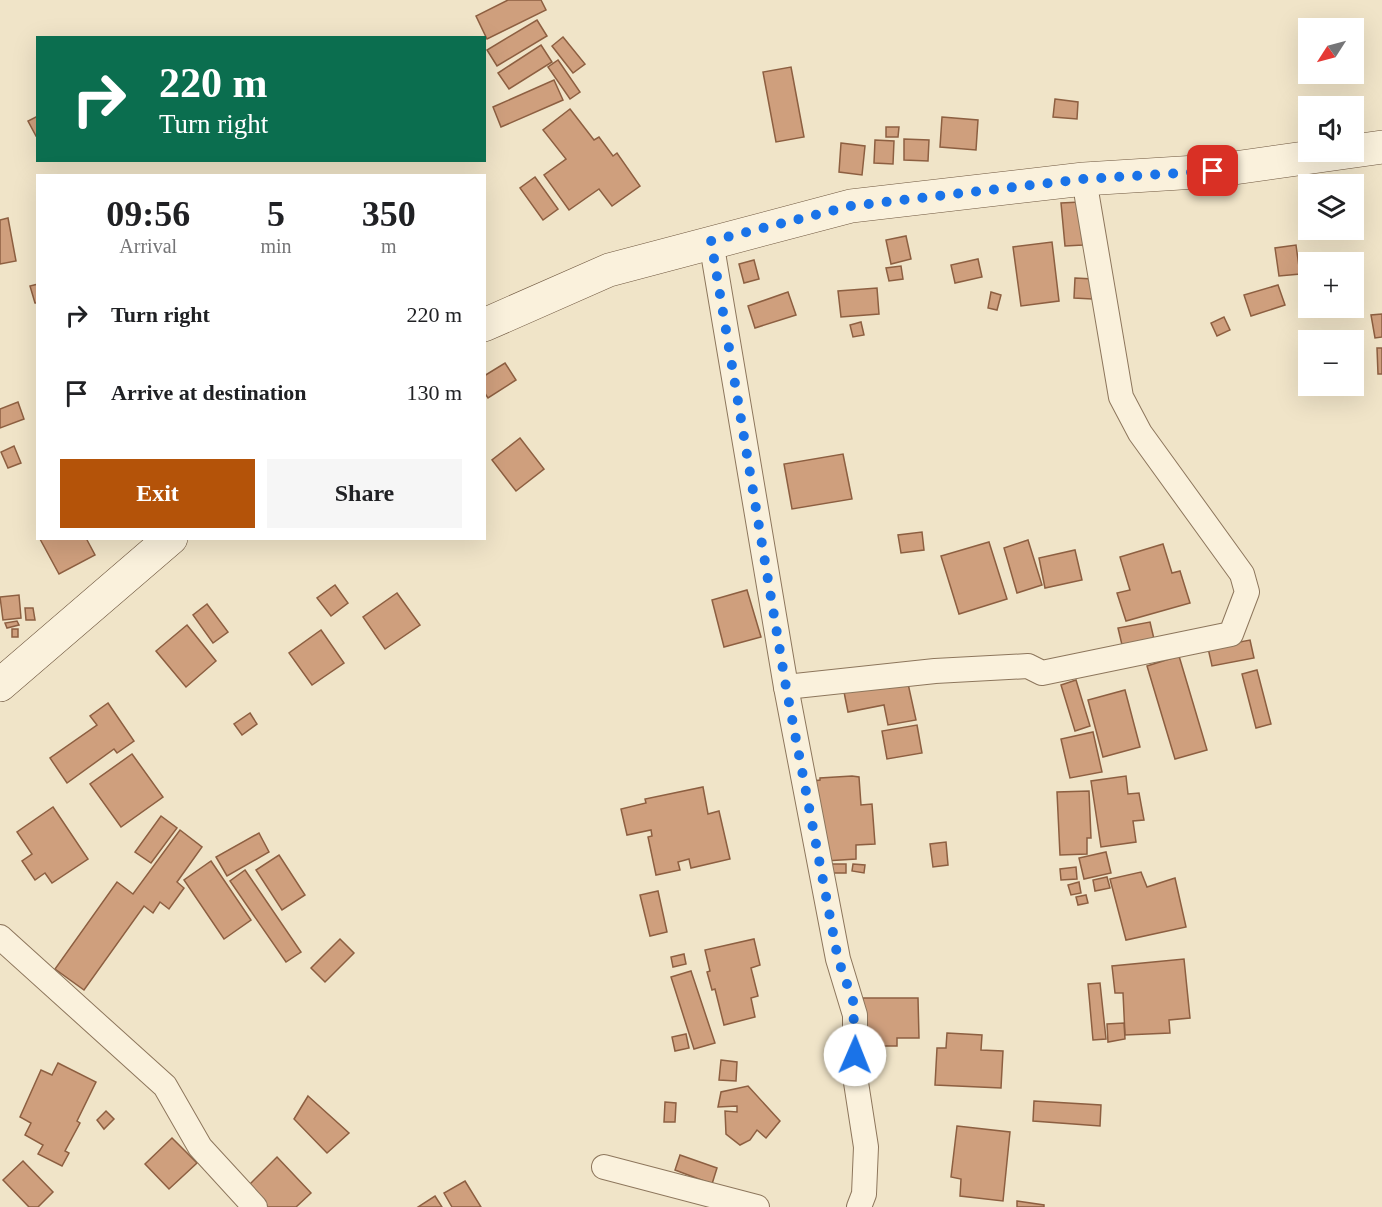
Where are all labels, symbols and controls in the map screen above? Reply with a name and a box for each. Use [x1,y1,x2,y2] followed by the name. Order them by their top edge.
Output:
[1298,18,1364,84] north arrow
[1298,18,1364,396] map controls
[60,60,138,138] icon: right
[159,60,268,106] text: 220 m
[1298,96,1364,162] button: sound
[159,109,268,139] text: Turn right
[1187,145,1238,196] pin
[1196,154,1229,187] icon: arrive
[1298,174,1364,240] button: layers
[106,194,190,234] text: 09:56
[267,194,285,234] text: 5
[362,194,416,234] text: 350
[119,235,177,257] text: Arrival
[260,235,292,257] text: min
[381,235,397,257] text: m
[1298,252,1364,318] button: +
[60,299,93,332] icon: right
[111,302,210,327] text: Turn right
[406,302,462,327] text: 220 m
[1298,330,1364,396] button: −
[60,377,93,410] icon: arrive
[111,380,307,405] text: Arrive at destination
[406,380,462,405] text: 130 m
[60,459,255,528] button: Exit
[267,459,462,528] button: Share
[823,1023,887,1087] position arrow

